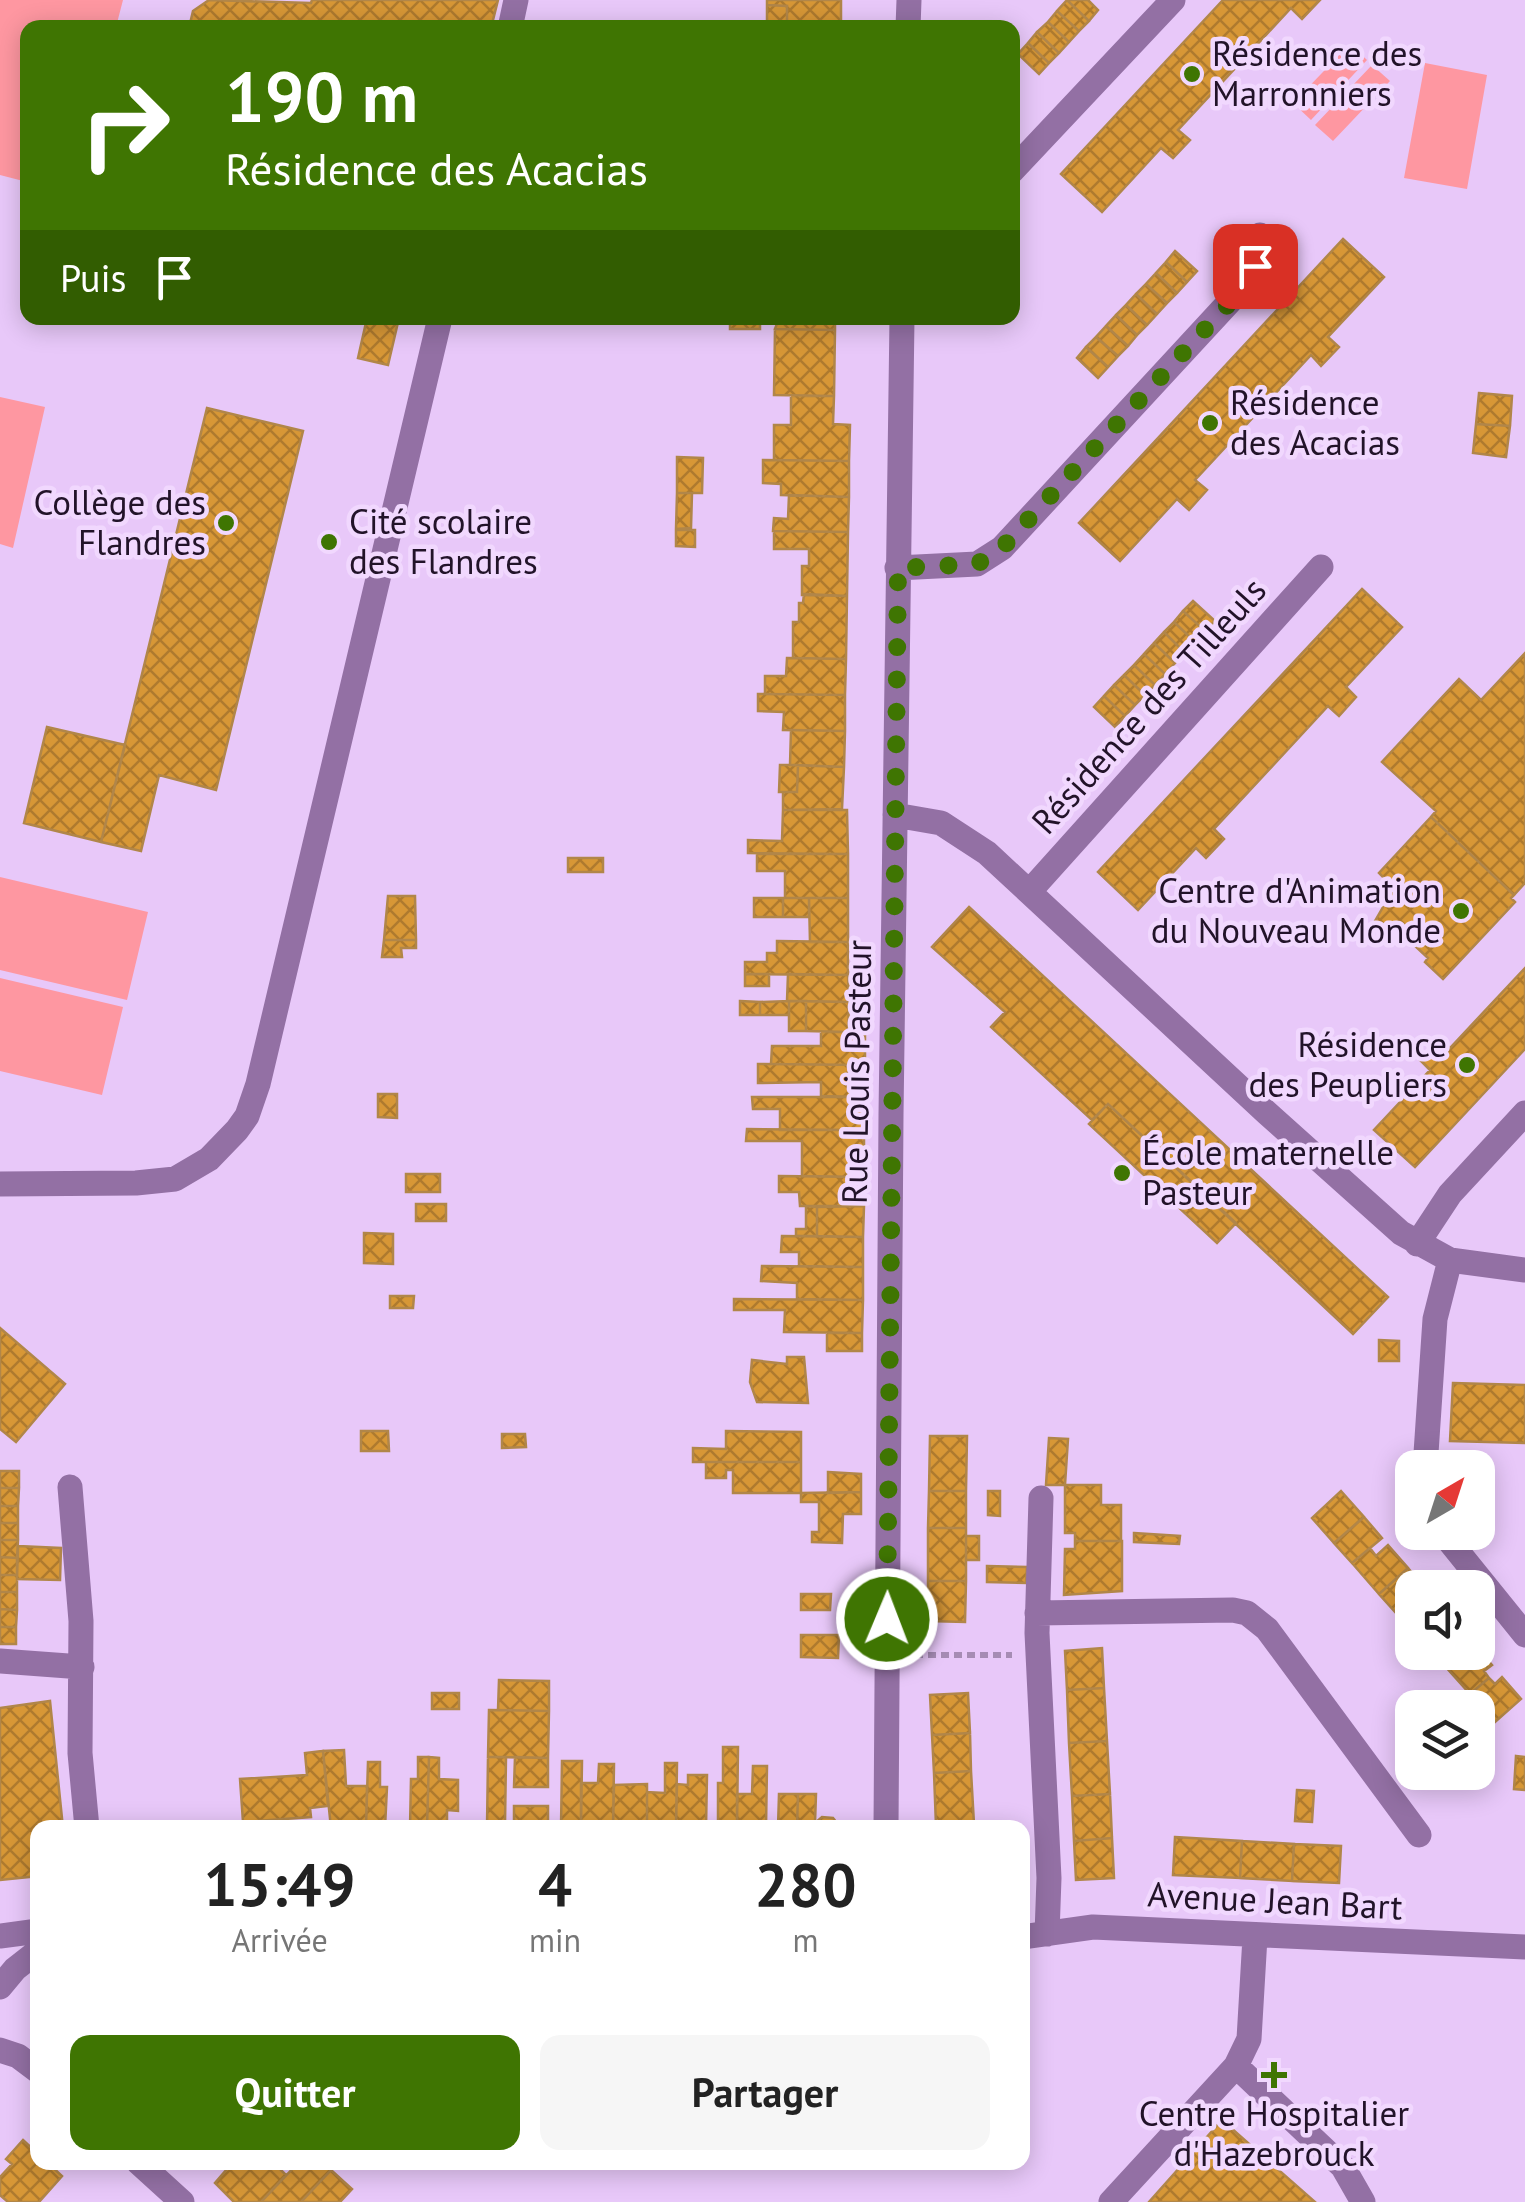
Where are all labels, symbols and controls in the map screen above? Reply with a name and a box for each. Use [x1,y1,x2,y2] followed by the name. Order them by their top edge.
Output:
[1212,30,1422,116] place label: Résidence des Marronniers
[225,51,418,141] text: 190 m
[60,60,190,190] icon: right
[1181,63,1203,85] marker: Résidence des Marronniers
[225,139,648,197] text: Résidence des Acacias
[1213,224,1298,309] pin
[1228,239,1283,294] icon: arrive
[147,250,202,305] icon: arrive
[60,253,127,302] text: Puis
[1230,379,1400,465] place label: Résidence des Acacias
[1199,412,1221,434] marker: Résidence des Acacias
[33,479,206,565] place label: Collège des Flandres
[349,498,538,584] place label: Cité scolaire des Flandres
[215,512,237,534] marker: Collège des Flandres
[318,531,340,553] marker: Cité scolaire des Flandres
[1021,568,1276,843] street label: Résidence des Tilleuls
[1151,867,1441,953] place label: Centre d'Animation du Nouveau Monde
[1450,900,1472,922] marker: Centre d'Animation du Nouveau Monde
[831,939,881,1204] street label: Rue Louis Pasteur
[1248,1021,1447,1107] place label: Résidence des Peupliers
[1456,1054,1478,1076] marker: Résidence des Peupliers
[1142,1129,1394,1215] place label: École maternelle Pasteur
[1111,1162,1133,1184] marker: École maternelle Pasteur
[1395,1450,1495,1550] north arrow
[1395,1450,1495,1790] map controls
[835,1567,939,1671] position arrow
[1395,1570,1495,1670] button: sound
[1395,1690,1495,1790] button: layers
[203,1845,356,1923] text: 15:49
[538,1845,572,1923] text: 4
[755,1845,857,1923] text: 280
[1146,1870,1404,1930] street label: Avenue Jean Bart
[231,1919,328,1961] text: Arrivée
[529,1919,581,1961] text: min
[793,1919,819,1961] text: m
[70,2035,520,2150] button: Quitter
[540,2035,990,2150] button: Partager
[1261,2062,1287,2088] marker: Centre Hospitalier d'Hazebrouck
[1139,2090,1409,2176] place label: Centre Hospitalier d'Hazebrouck

